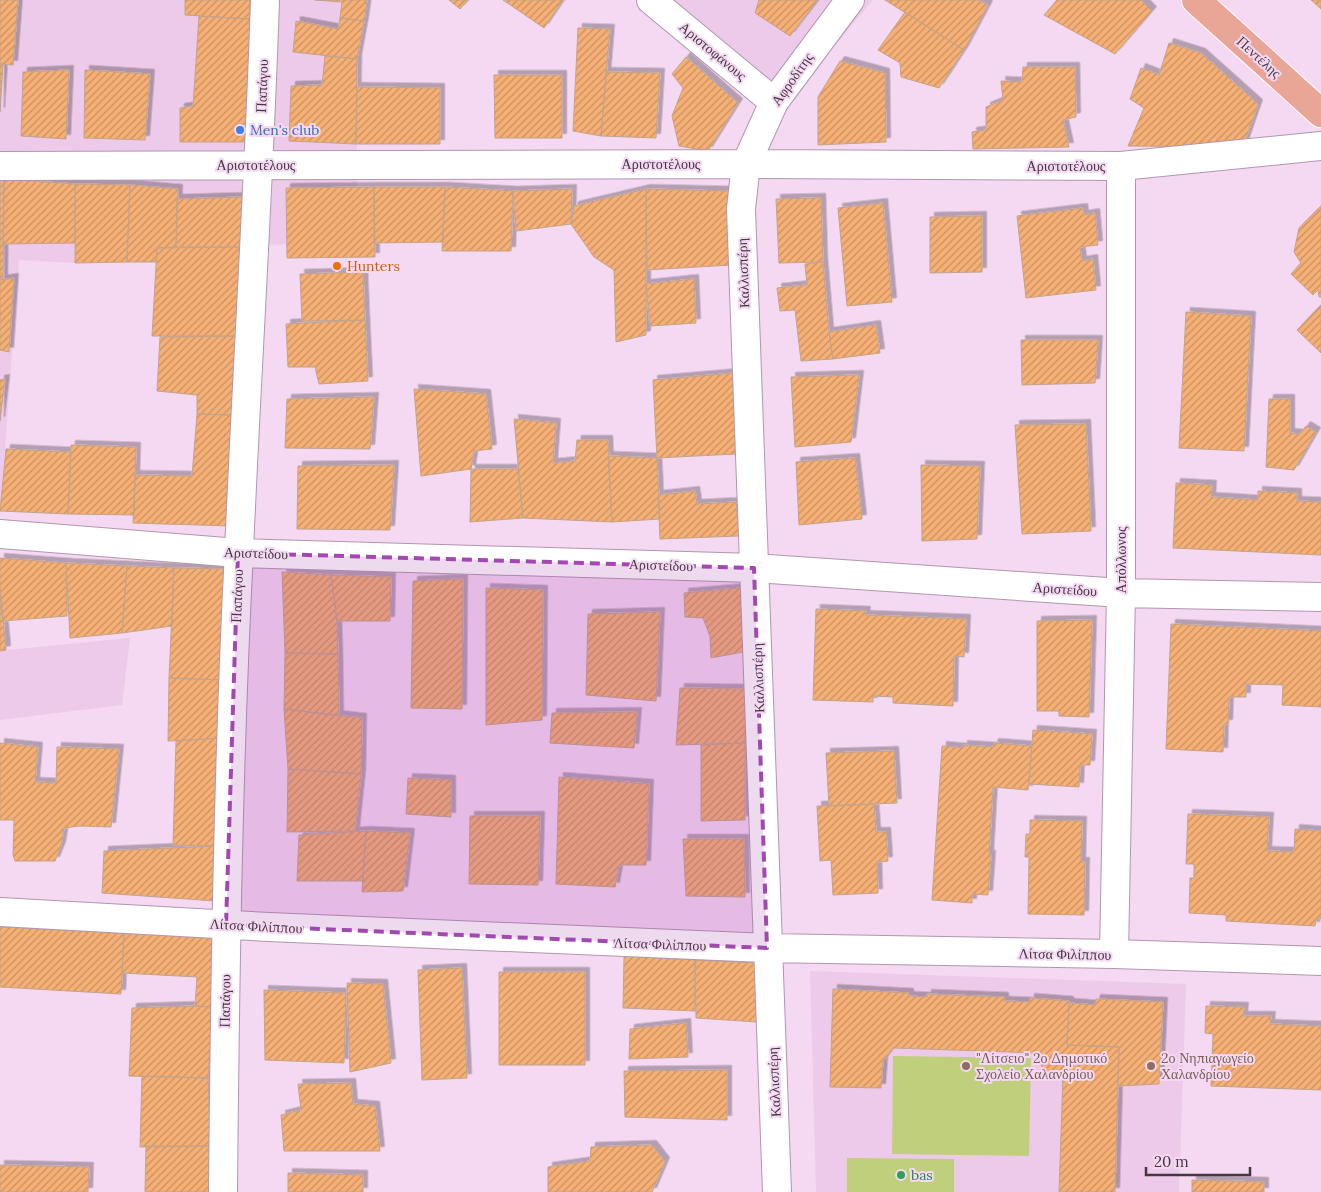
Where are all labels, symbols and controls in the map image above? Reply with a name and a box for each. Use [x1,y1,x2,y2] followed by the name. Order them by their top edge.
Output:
[676,18,751,85] street label: Αριστοφάνους
[1233,32,1285,82] street label: Πεντέλης
[767,48,817,109] street label: Αφροδίτης
[252,59,272,113] street label: Παπάγου
[250,121,320,139] place label: Men's club
[234,124,246,136] marker: Men's club
[622,155,701,173] street label: Αριστοτέλους
[217,156,296,174] street label: Αριστοτέλους
[1027,157,1106,175] street label: Αριστοτέλους
[733,238,753,308] street label: Καλλισπέρη
[347,257,400,275] place label: Hunters
[331,260,343,272] marker: Hunters
[1112,526,1130,593] street label: Απόλλωνος
[224,543,288,563] street label: Αριστείδου
[629,555,693,575] street label: Αριστείδου
[227,569,247,623] street label: Παπάγου
[1032,578,1098,600] street label: Αριστείδου
[748,643,768,713] street label: Καλλισπέρη
[209,915,303,937] street label: Λίτσα Φιλίππου
[613,933,707,955] street label: Λίτσα Φιλίππου
[1018,944,1112,964] street label: Λίτσα Φιλίππου
[216,974,234,1028] street label: Παπάγου
[763,1047,785,1117] street label: Καλλισπέρη
[976,1049,1107,1083] place label: "Λίτσειο" 2ο Δημοτικό Σχολείο Χαλανδρίου
[1161,1049,1254,1083] place label: 2ο Νηπιαγωγείο Χαλανδρίου
[960,1060,972,1072] marker: "Λίτσειο" 2ο Δημοτικό Σχολείο Χαλανδρίου
[1145,1060,1157,1072] marker: 2ο Νηπιαγωγείο Χαλανδρίου
[1146,1144,1250,1176] scale bar
[1154,1152,1189,1171] text: 20 m
[911,1166,933,1184] place label: bas
[895,1169,907,1181] marker: bas

